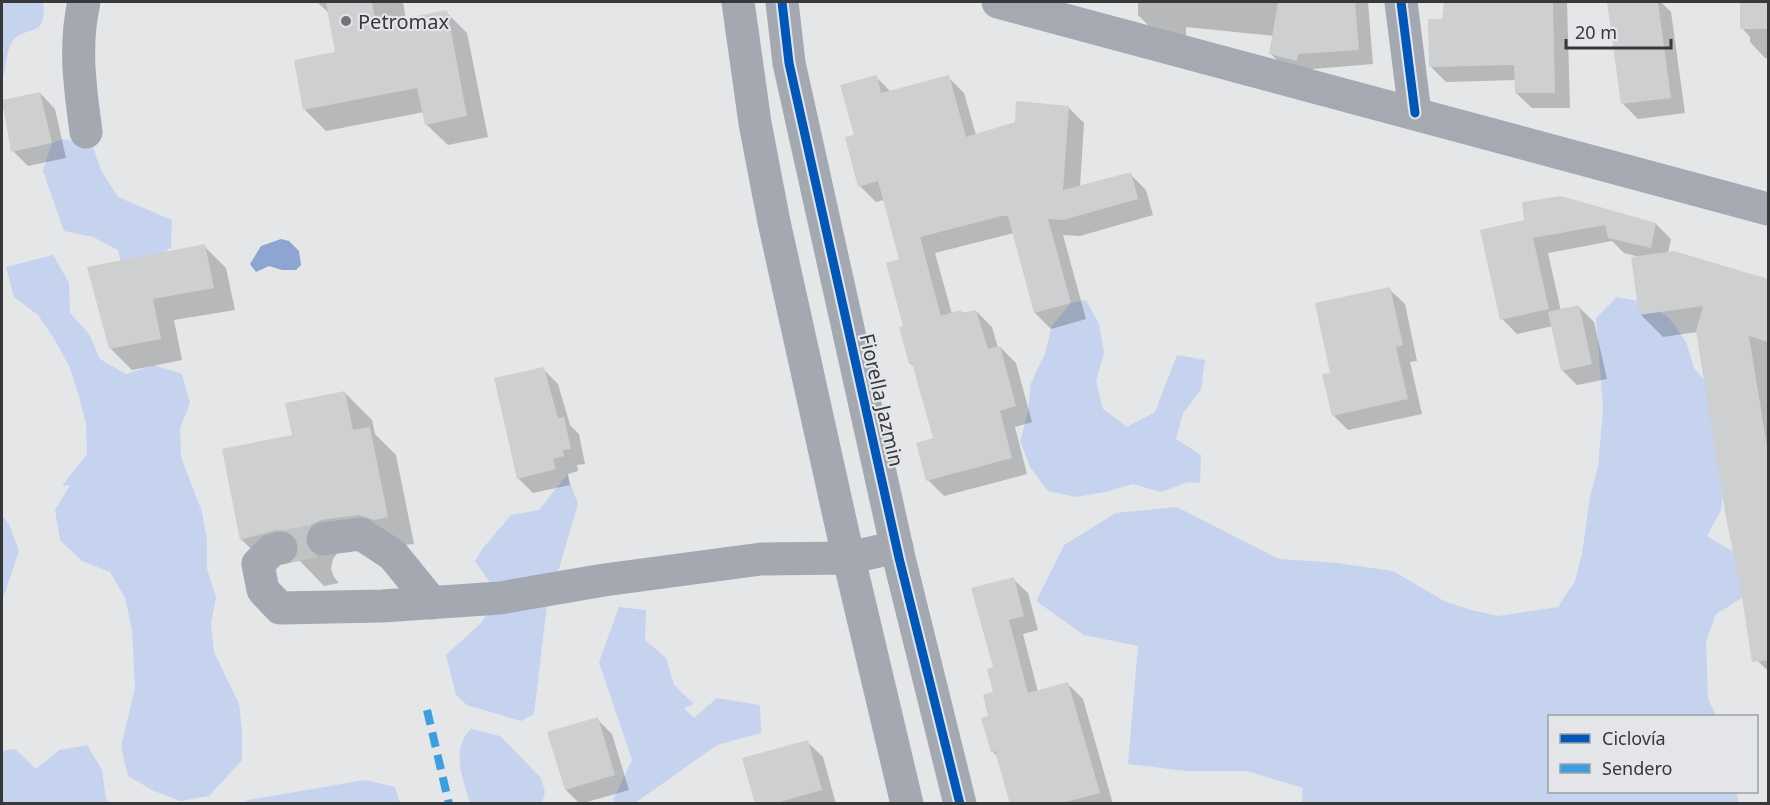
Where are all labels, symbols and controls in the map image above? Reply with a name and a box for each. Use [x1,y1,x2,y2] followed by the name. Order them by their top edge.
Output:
[358,8,449,35] place label: Petromax
[1566,12,1671,50] scale bar
[339,14,353,28] marker: Petromax
[1575,20,1617,44] text: 20 m
[854,331,910,469] street label: Fiorella Jazmin
[1548,715,1758,793] legend
[1602,726,1666,750] text: Ciclovía
[1602,756,1672,780] text: Sendero

